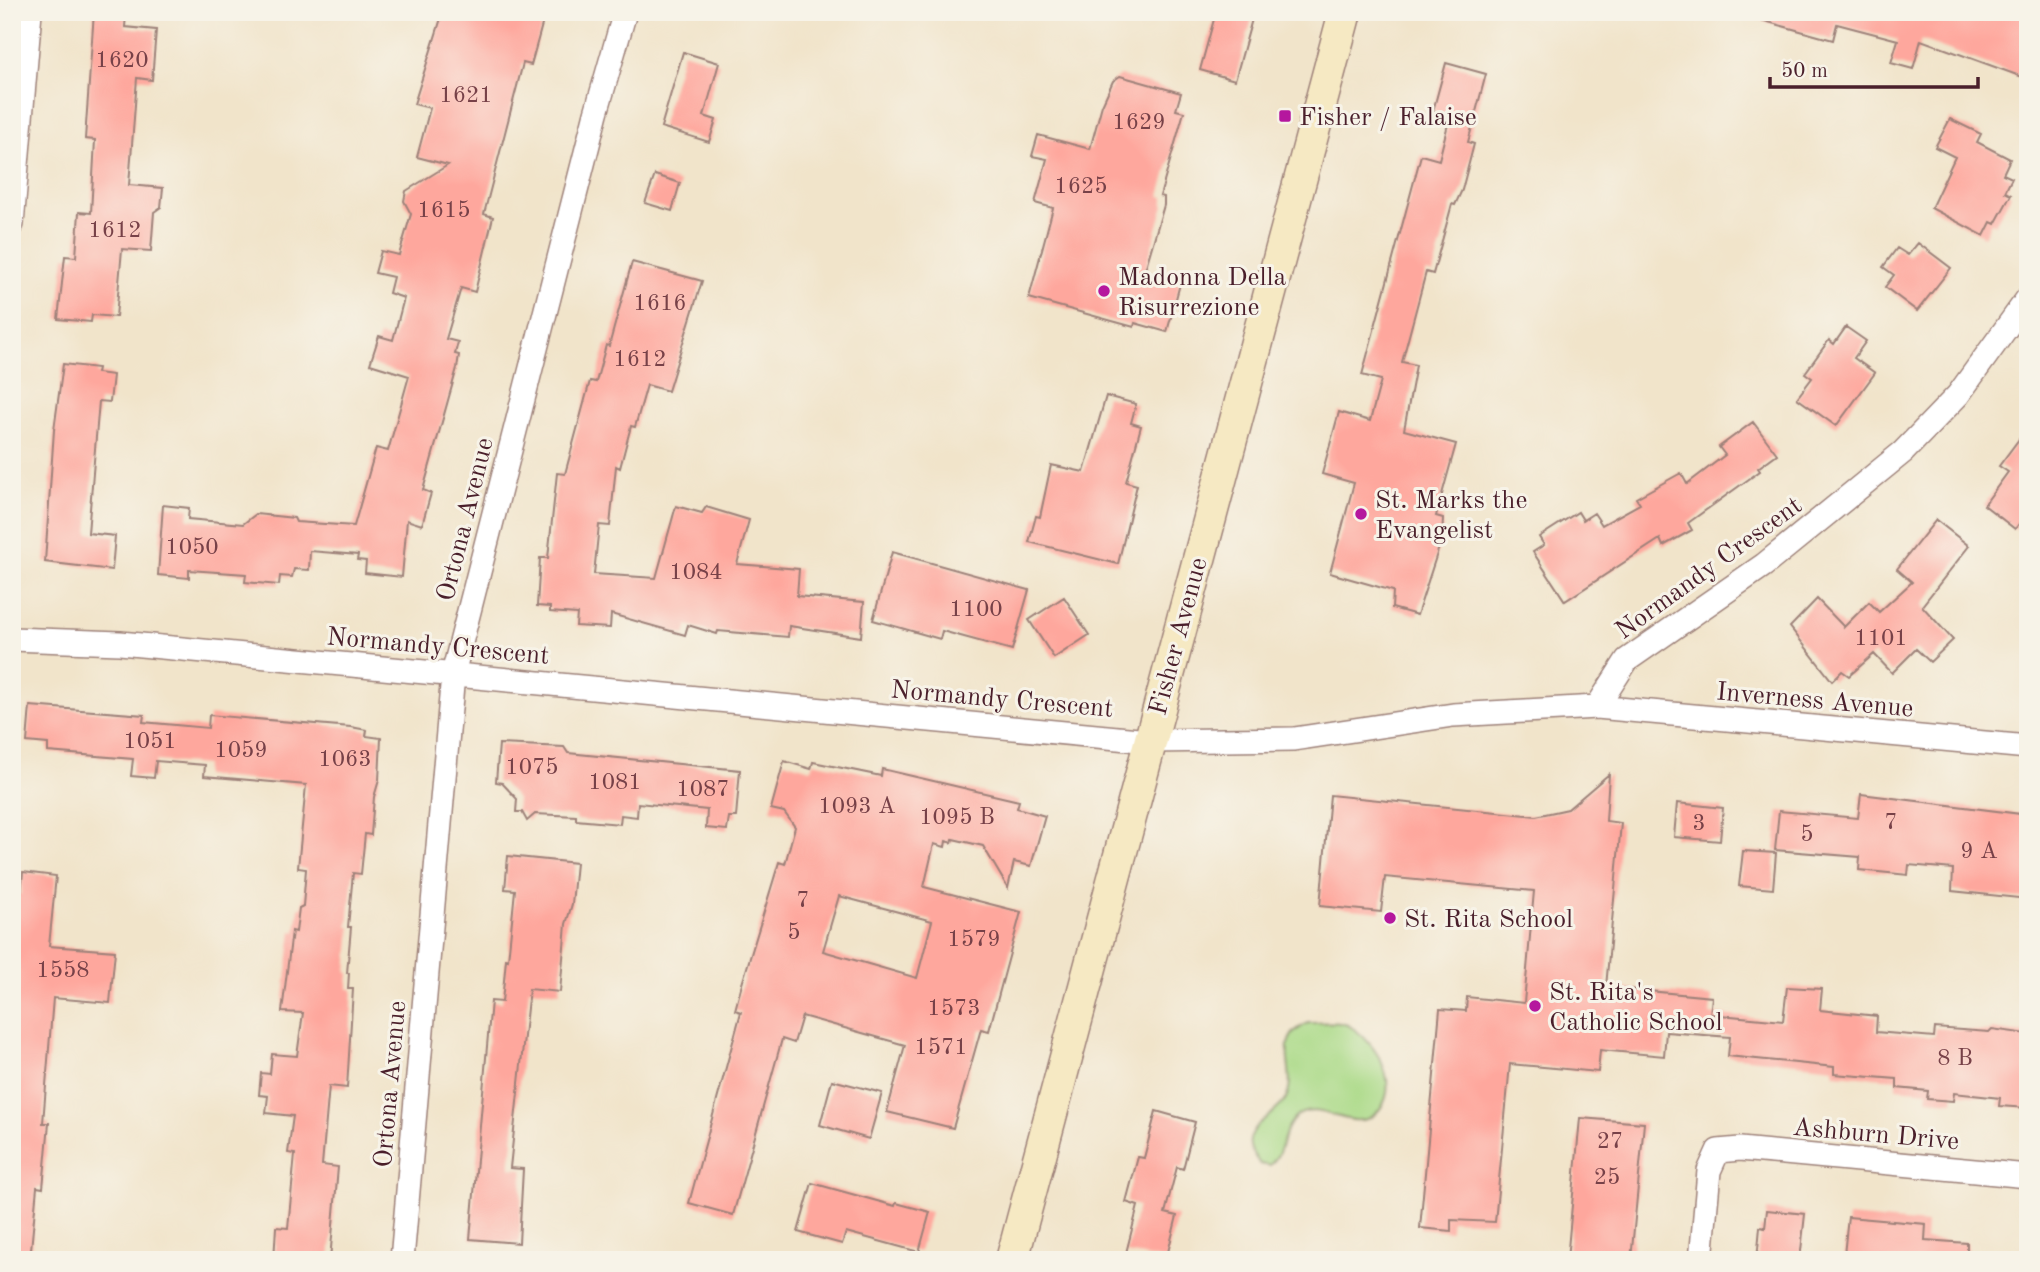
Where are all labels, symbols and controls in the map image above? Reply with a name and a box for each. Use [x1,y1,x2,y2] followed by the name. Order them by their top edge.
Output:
[1770,46,1979,90] scale bar
[95,49,149,72] house number: 1620
[1781,61,1828,82] text: 50 m
[439,84,493,107] house number: 1621
[1299,105,1477,131] place label: Fisher / Falaise
[1277,108,1293,124] marker: Fisher / Falaise
[1112,111,1166,134] house number: 1629
[1054,175,1108,198] house number: 1625
[417,199,471,222] house number: 1615
[88,219,142,242] house number: 1612
[1118,265,1287,321] place label: Madonna Della Risurrezione
[1096,283,1112,299] marker: Madonna Della Risurrezione
[633,292,687,315] house number: 1616
[613,348,667,371] house number: 1612
[433,435,499,604] street label: Ortona Avenue
[1375,488,1527,544] place label: St. Marks the Evangelist
[1611,492,1807,645] street label: Normandy Crescent
[1353,506,1369,522] marker: St. Marks the Evangelist
[165,536,219,559] house number: 1050
[1145,555,1213,718] street label: Fisher Avenue
[669,561,723,584] house number: 1084
[949,598,1003,621] house number: 1100
[325,624,550,670] street label: Normandy Crescent
[1854,627,1908,650] house number: 1101
[889,677,1114,723] street label: Normandy Crescent
[1715,679,1915,723] street label: Inverness Avenue
[123,730,177,753] house number: 1051
[214,739,268,762] house number: 1059
[318,748,372,771] house number: 1063
[505,756,559,779] house number: 1075
[588,771,642,794] house number: 1081
[676,778,730,801] house number: 1087
[818,795,896,818] house number: 1093 A
[919,806,995,829] house number: 1095 B
[1884,811,1898,834] house number: 7
[1692,812,1706,835] house number: 3
[1800,823,1814,846] house number: 5
[1960,840,1998,863] house number: 9 A
[796,889,810,912] house number: 7
[1404,907,1573,933] place label: St. Rita School
[1382,910,1398,926] marker: St. Rita School
[787,921,801,944] house number: 5
[947,928,1001,951] house number: 1579
[36,959,90,982] house number: 1558
[1549,980,1722,1036] place label: St. Rita's Catholic School
[927,997,981,1020] house number: 1573
[1527,998,1543,1014] marker: St. Rita's Catholic School
[371,1000,411,1169] street label: Ortona Avenue
[914,1036,968,1059] house number: 1571
[1937,1047,1973,1070] house number: 8 B
[1792,1115,1960,1155] street label: Ashburn Drive
[1597,1130,1623,1153] house number: 27
[1594,1166,1620,1189] house number: 25

